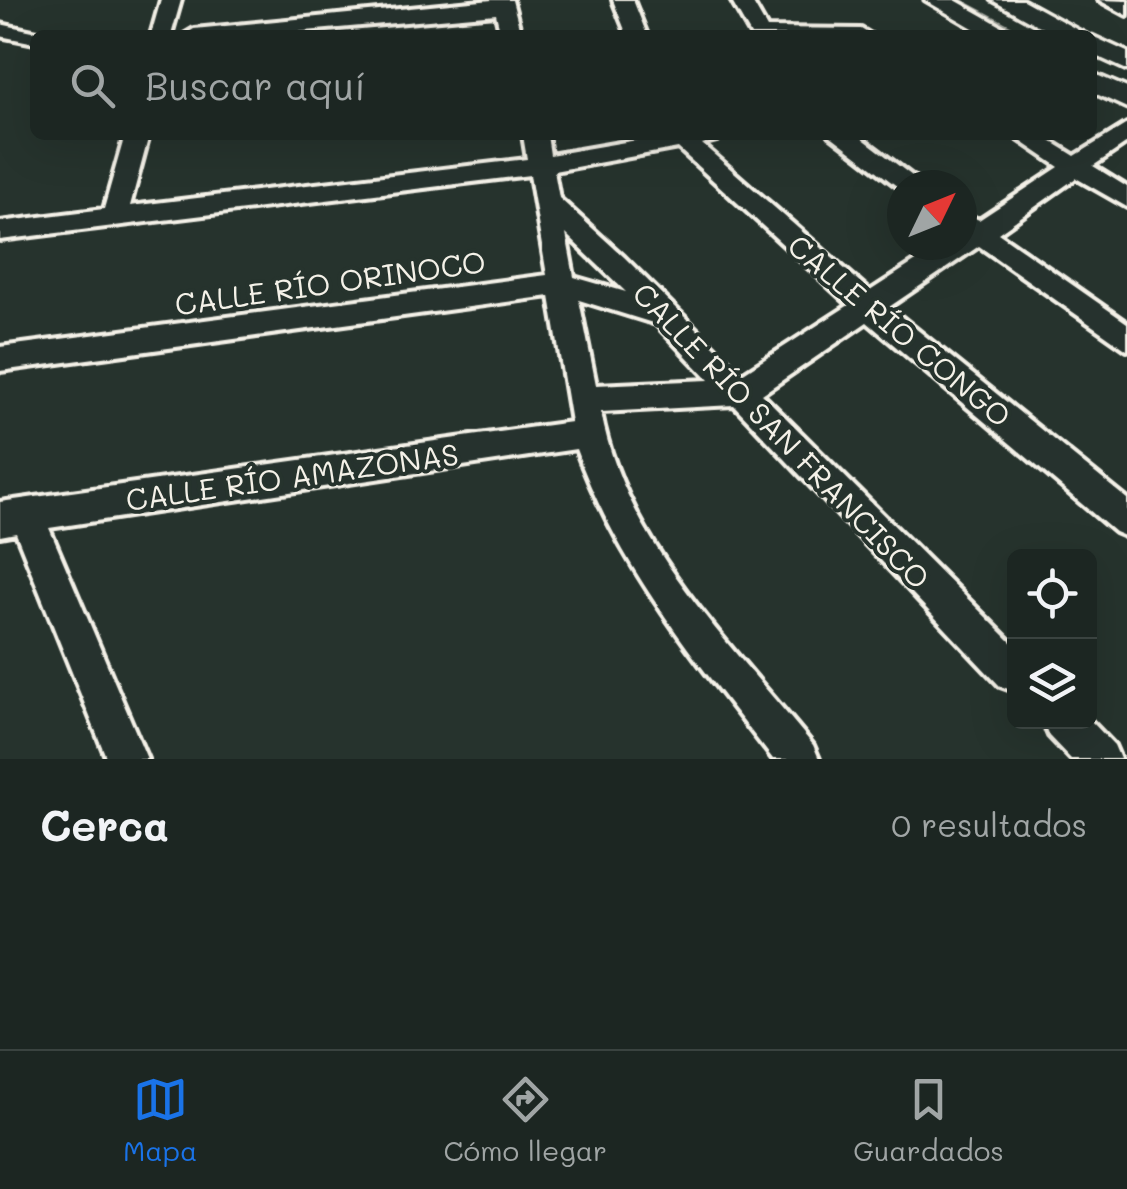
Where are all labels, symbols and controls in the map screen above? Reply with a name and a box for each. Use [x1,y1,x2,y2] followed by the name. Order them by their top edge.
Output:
[30,30,1097,140] search box
[65,58,120,113] icon: search
[145,60,366,110] text: Buscar aquí
[887,170,977,260] north arrow
[780,225,1020,435] street label: CALLE RÍO CONGO
[172,240,488,324] street label: CALLE RÍO ORINOCO
[625,273,939,597] street label: CALLE RÍO SAN FRANCISCO
[123,433,461,519] street label: CALLE RÍO AMAZONAS
[1007,549,1097,729] map controls
[1007,549,1097,639] button: locate
[1007,639,1097,729] button: layers
[40,797,169,852] text: Cerca
[891,803,1087,845] text: 0 resultados
[123,1072,198,1168] tab: Mapa
[444,1072,607,1168] tab: Cómo llegar
[853,1072,1004,1168] tab: Guardados

